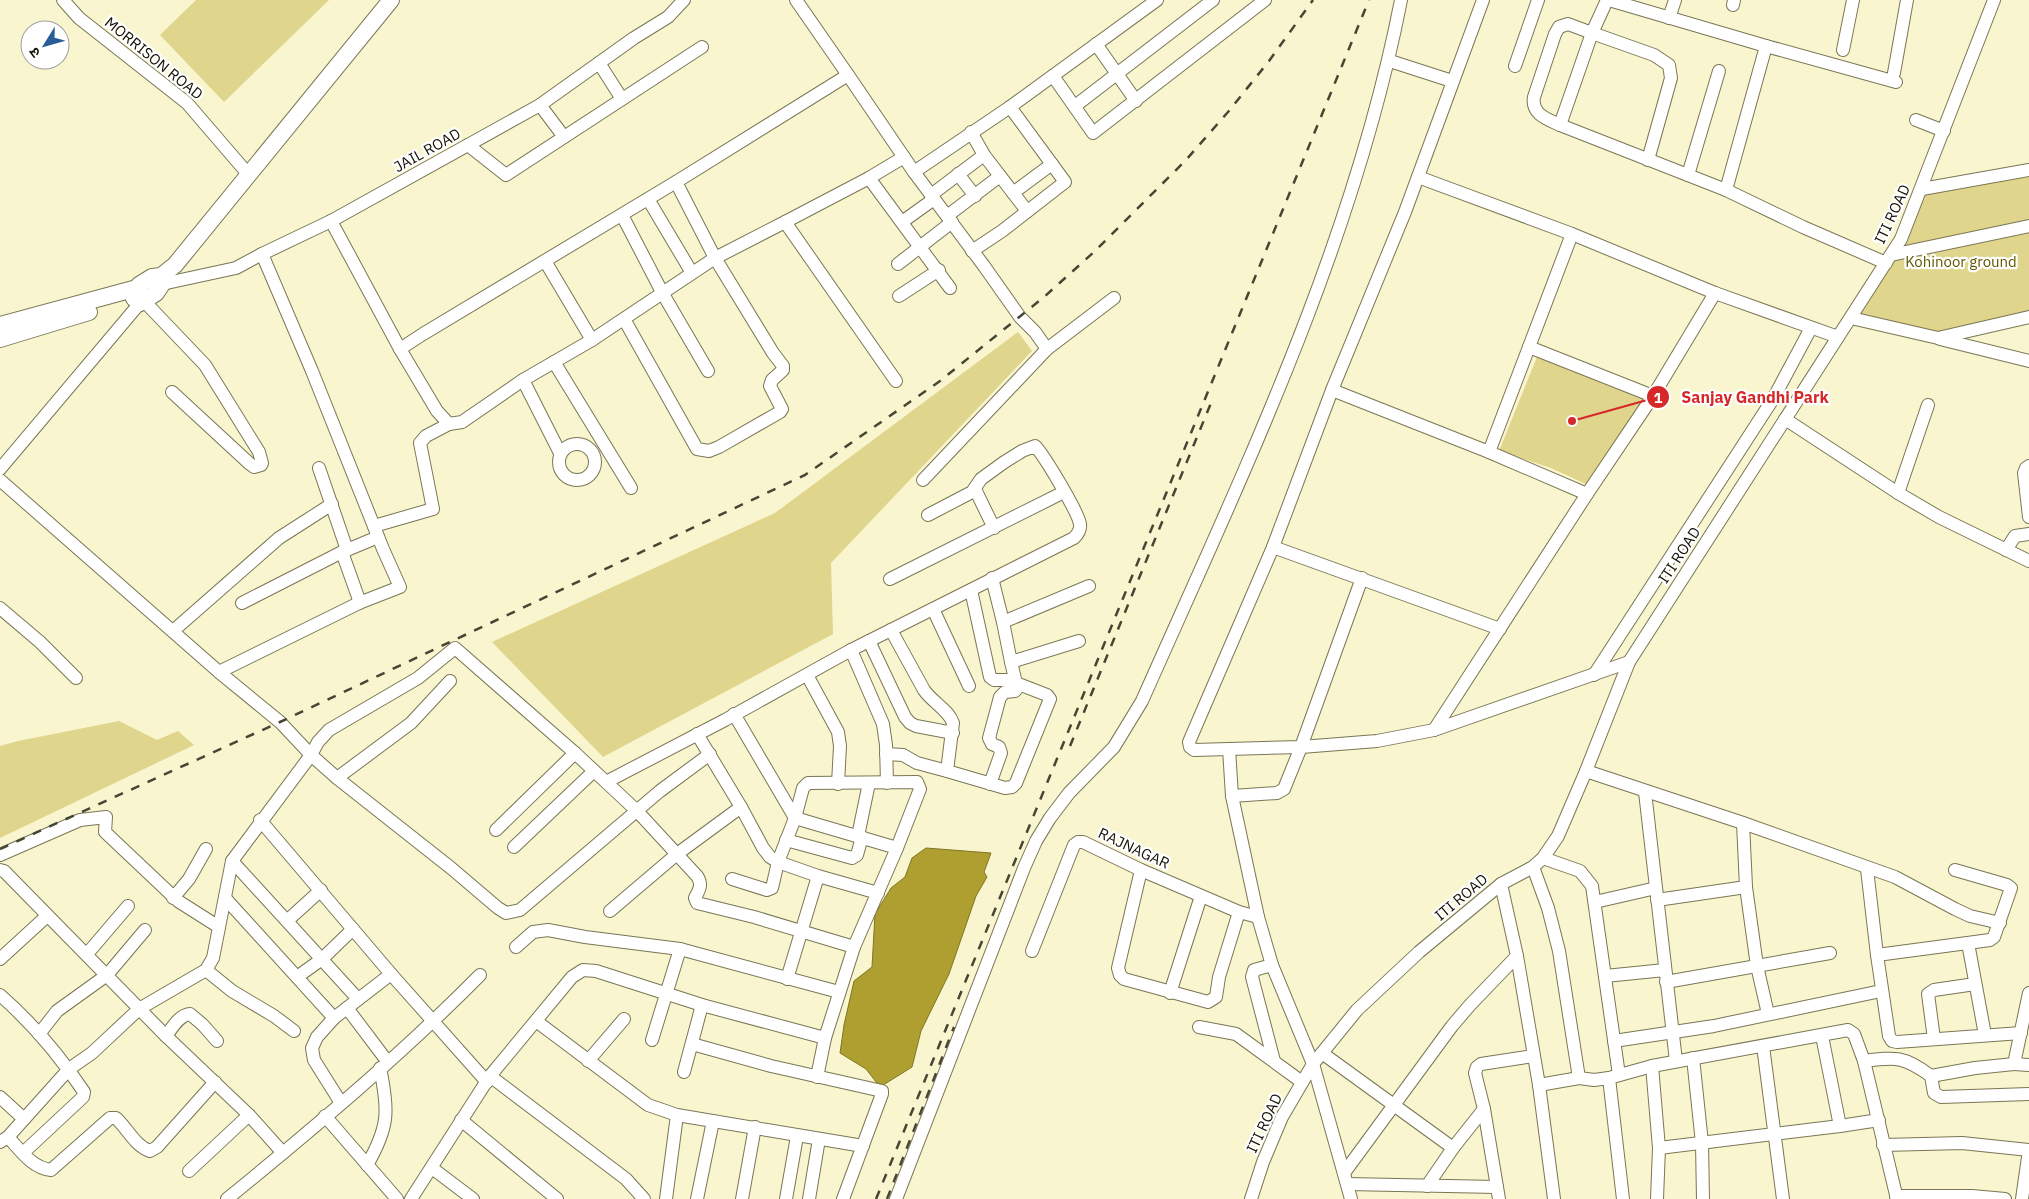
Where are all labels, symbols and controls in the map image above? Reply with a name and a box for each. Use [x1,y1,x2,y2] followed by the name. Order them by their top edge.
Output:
[101,13,207,103] street label: MORRISON ROAD
[20,20,70,70] north arrow
[24,43,44,62] text: उ
[390,124,464,176] street label: JAIL ROAD
[1870,181,1914,247] street label: ITI ROAD
[1905,252,2017,271] park label: Kohinoor ground
[1646,382,1838,413] callout: Sanjay Gandhi Park
[1681,387,1829,407] text: Sanjay Gandhi Park
[1653,388,1663,407] text: 1
[1654,523,1704,587] street label: ITI ROAD
[1095,823,1173,873] street label: RAJNAGAR
[1431,869,1491,925] street label: ITI ROAD
[1242,1090,1286,1156] street label: ITI ROAD

